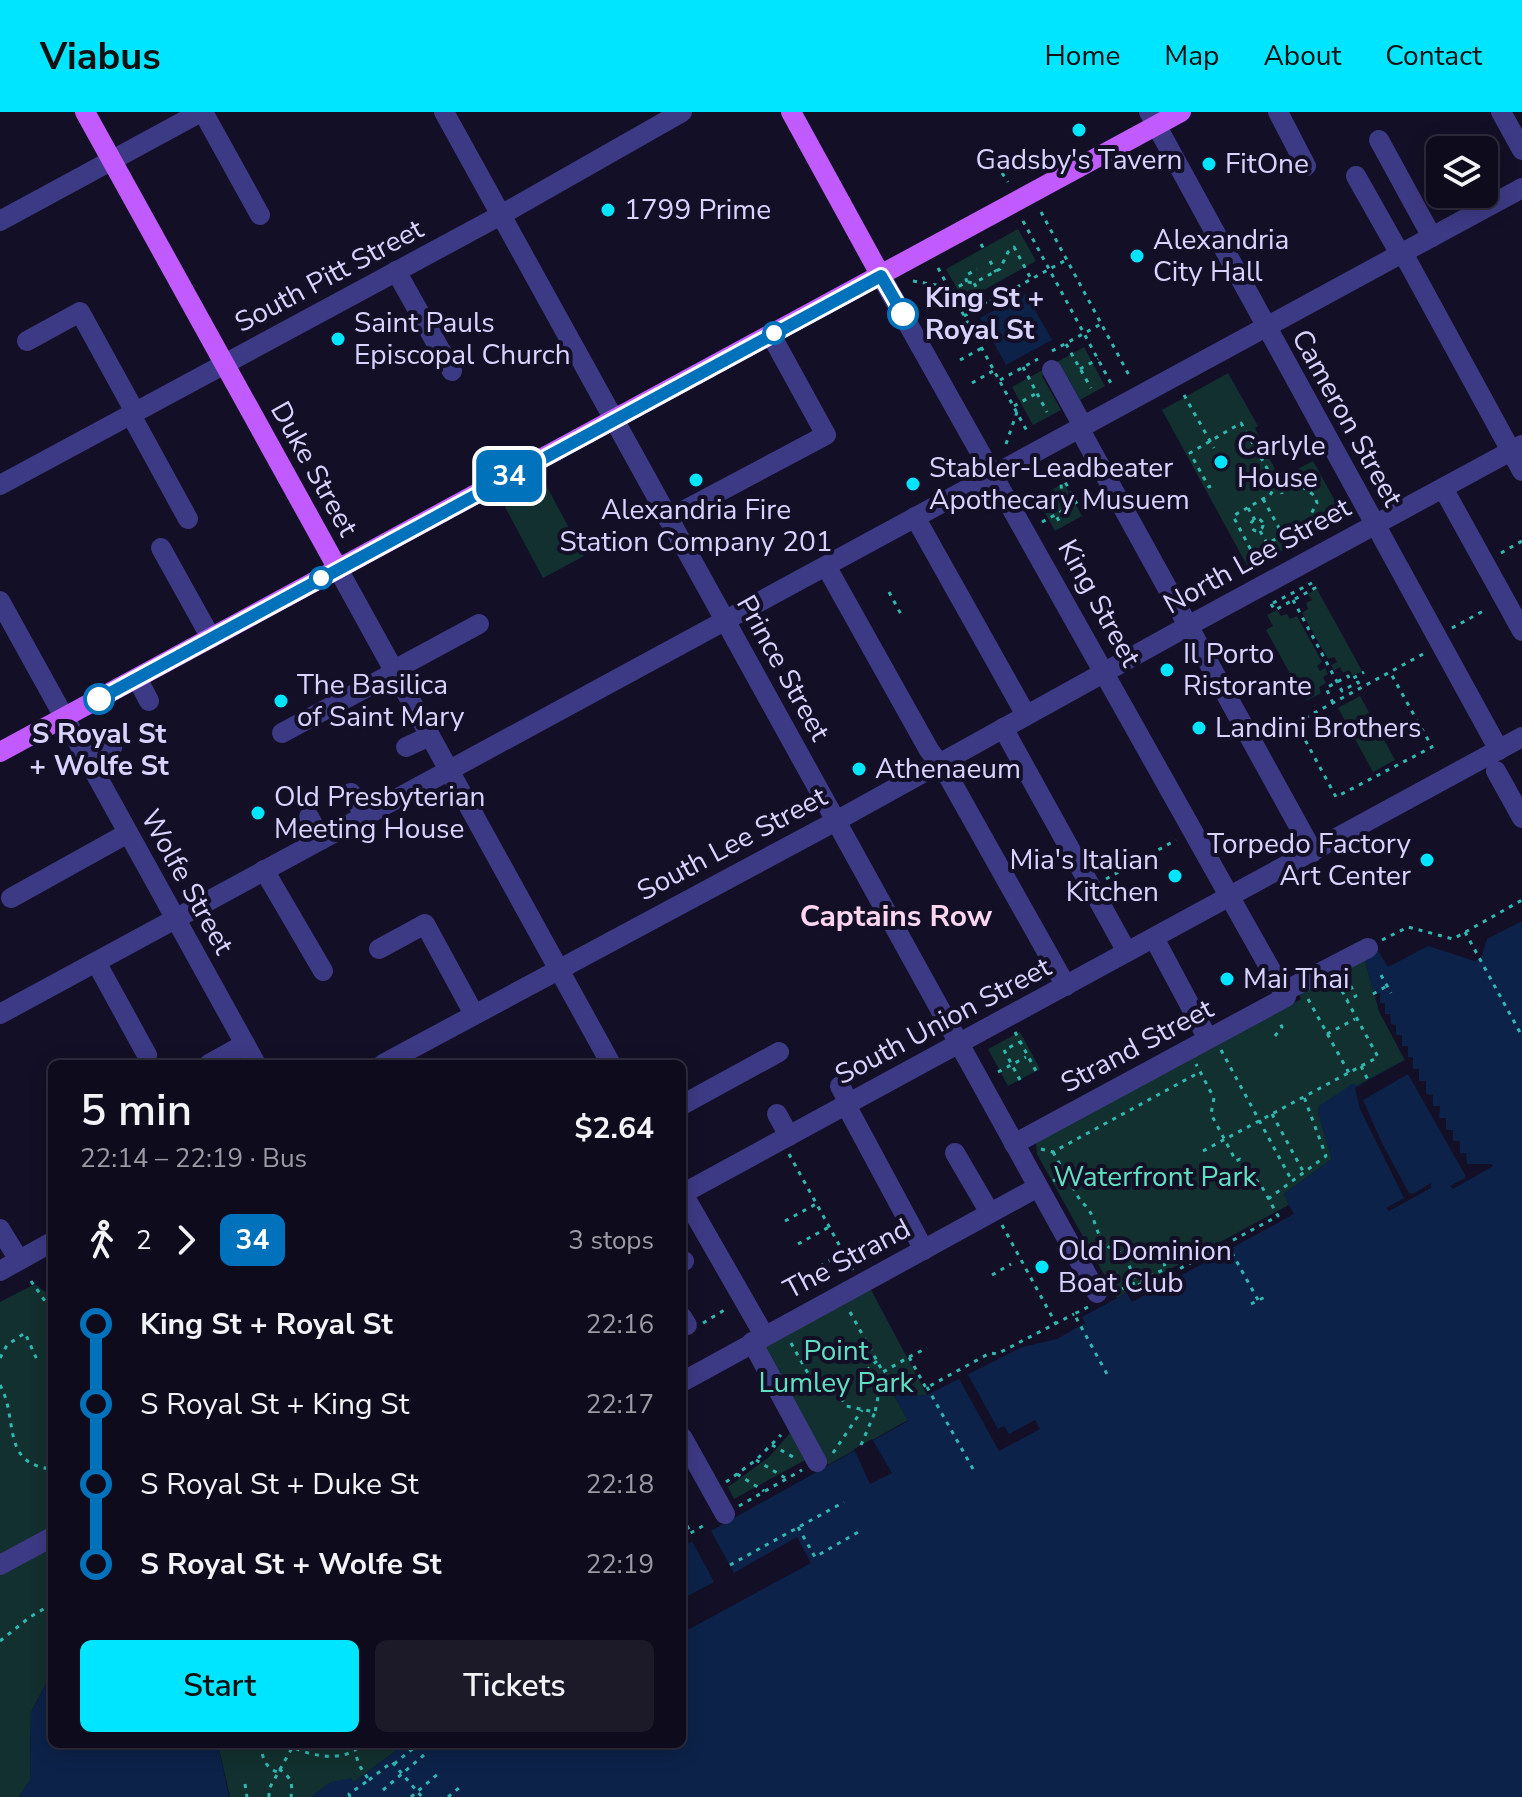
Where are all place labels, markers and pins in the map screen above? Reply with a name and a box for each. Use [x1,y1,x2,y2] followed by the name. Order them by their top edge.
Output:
[1070,121,1088,139] marker: Gadsby's Tavern
[976,141,1182,179] place label: Gadsby's Tavern
[1225,145,1309,183] place label: FitOne
[1200,155,1218,173] marker: FitOne
[624,191,771,229] place label: 1799 Prime
[599,201,617,219] marker: 1799 Prime
[1153,221,1289,291] place label: Alexandria City Hall
[1128,247,1146,265] marker: Alexandria City Hall
[925,279,1044,349] place label: King St + Royal St
[888,299,918,329] marker: King St + Royal St
[354,304,571,374] place label: Saint Pauls Episcopal Church
[763,322,785,344] unlabelled marker
[329,330,347,348] marker: Saint Pauls Episcopal Church
[1237,427,1326,497] place label: Carlyle House
[929,449,1190,519] place label: Stabler-Leadbeater Apothecary Musuem
[1212,453,1230,471] marker: Carlyle House
[687,471,705,489] marker: Alexandria Fire Station Company 201
[904,475,922,493] marker: Stabler-Leadbeater Apothecary Musuem
[559,491,833,561] place label: Alexandria Fire Station Company 201
[310,567,332,589] unlabelled marker
[1183,635,1312,705] place label: Il Porto Ristorante
[1158,661,1176,679] marker: Il Porto Ristorante
[297,666,465,736] place label: The Basilica of Saint Mary
[84,684,114,714] marker: S Royal St + Wolfe St
[272,692,290,710] marker: The Basilica of Saint Mary
[1215,709,1422,747] place label: Landini Brothers
[29,715,169,785] place label: S Royal St + Wolfe St
[1190,719,1208,737] marker: Landini Brothers
[875,750,1021,788] place label: Athenaeum
[850,760,868,778] marker: Athenaeum
[274,778,485,848] place label: Old Presbyterian Meeting House
[249,804,267,822] marker: Old Presbyterian Meeting House
[1207,825,1412,895] place label: Torpedo Factory Art Center
[1010,841,1159,911] place label: Mia's Italian Kitchen
[1418,851,1436,869] marker: Torpedo Factory Art Center
[1166,867,1184,885] marker: Mia's Italian Kitchen
[1243,960,1350,998] place label: Mai Thai
[1218,970,1236,988] marker: Mai Thai
[1058,1232,1232,1302] place label: Old Dominion Boat Club
[1033,1258,1051,1276] marker: Old Dominion Boat Club

